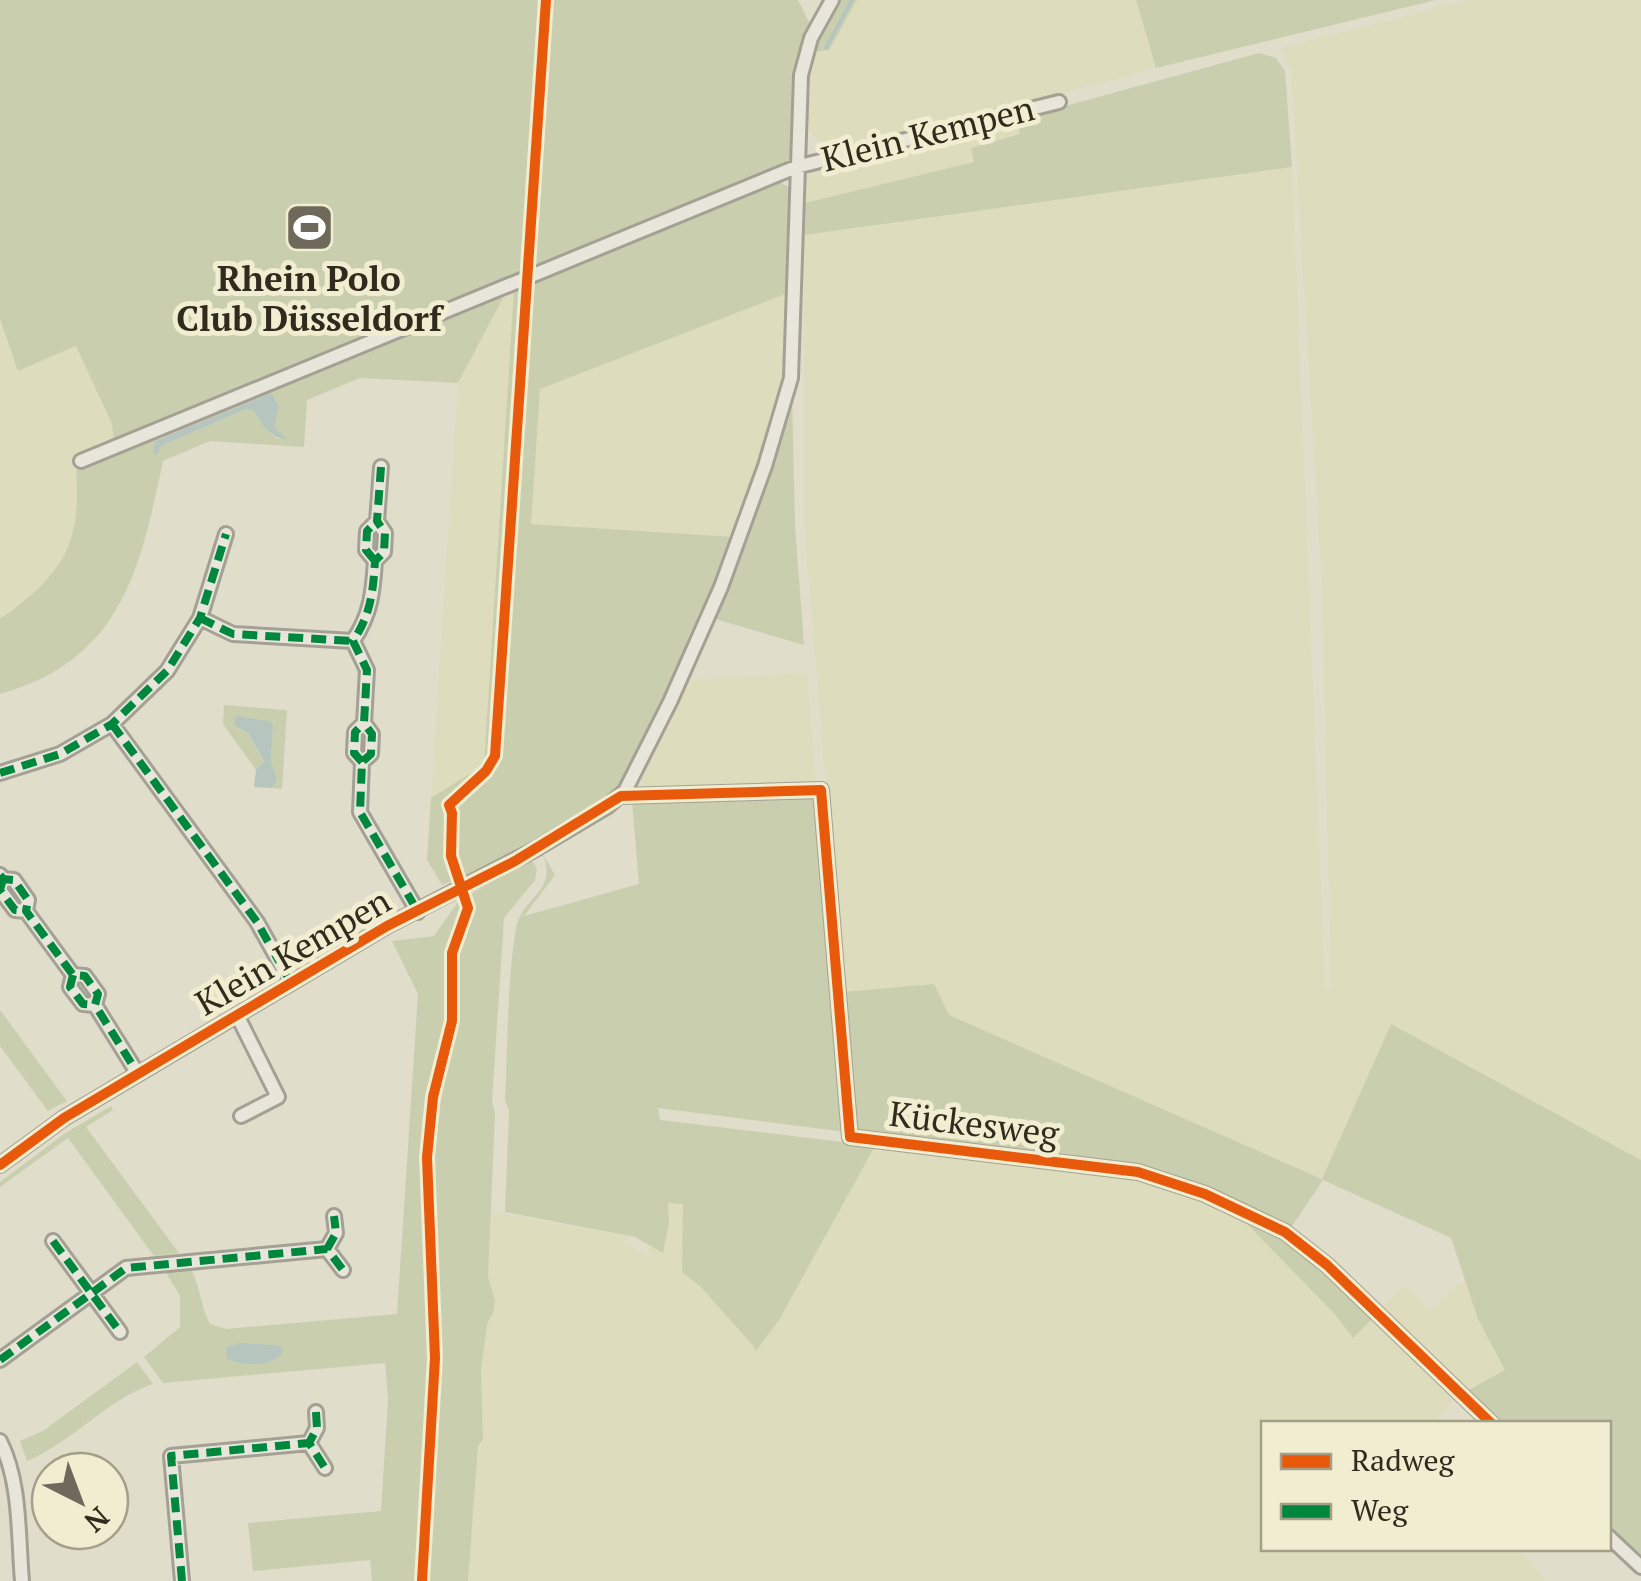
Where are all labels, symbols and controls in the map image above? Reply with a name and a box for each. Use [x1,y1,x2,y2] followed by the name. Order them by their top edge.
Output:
[817,84,1039,182] street label: Klein Kempen
[283,201,335,253] sports icon: Rhein Polo Club Düsseldorf
[176,255,445,341] place label: Rhein Polo Club Düsseldorf
[187,877,398,1025] street label: Klein Kempen
[887,1090,1062,1156] street label: Kückesweg
[1261,1421,1611,1551] legend
[1351,1440,1455,1480] text: Radweg
[30,1451,130,1551] north arrow
[1351,1490,1409,1530] text: Weg
[77,1499,117,1541] text: N

